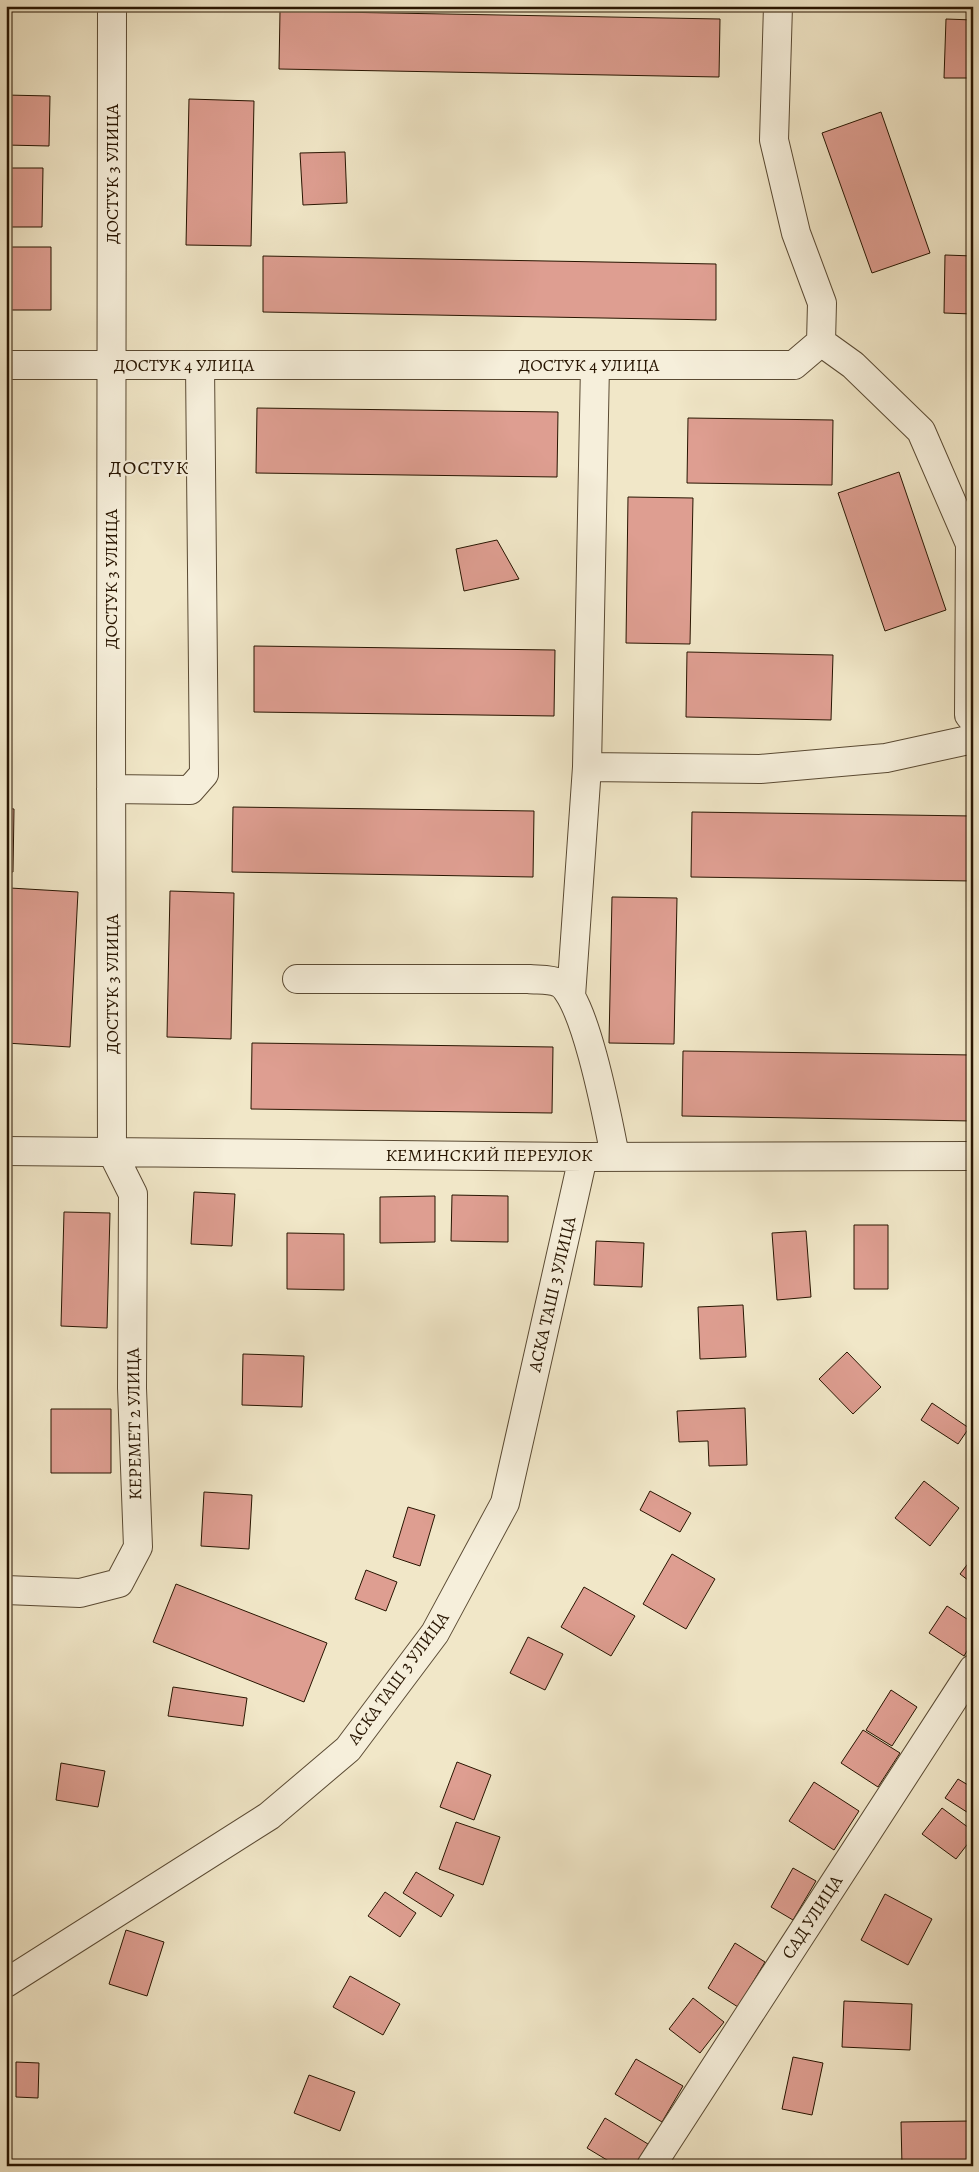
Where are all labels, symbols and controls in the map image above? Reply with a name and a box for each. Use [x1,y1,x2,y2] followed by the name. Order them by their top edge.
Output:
[100,104,124,244] street label: ДОСТУК 3 УЛИЦА
[114,353,255,377] street label: ДОСТУК 4 УЛИЦА
[519,353,660,377] street label: ДОСТУК 4 УЛИЦА
[109,454,189,481] district label: ДОСТУК
[99,509,123,649] street label: ДОСТУК 3 УЛИЦА
[100,914,124,1054] street label: ДОСТУК 3 УЛИЦА
[385,1143,593,1167] street label: КЕМИНСКИЙ ПЕРЕУЛОК
[522,1213,582,1375] street label: АСКА ТАШ 3 УЛИЦА
[121,1347,147,1500] street label: КЕРЕМЕТ 2 УЛИЦА
[341,1606,455,1750] street label: АСКА ТАШ 3 УЛИЦА
[776,1870,848,1964] street label: САД УЛИЦА

